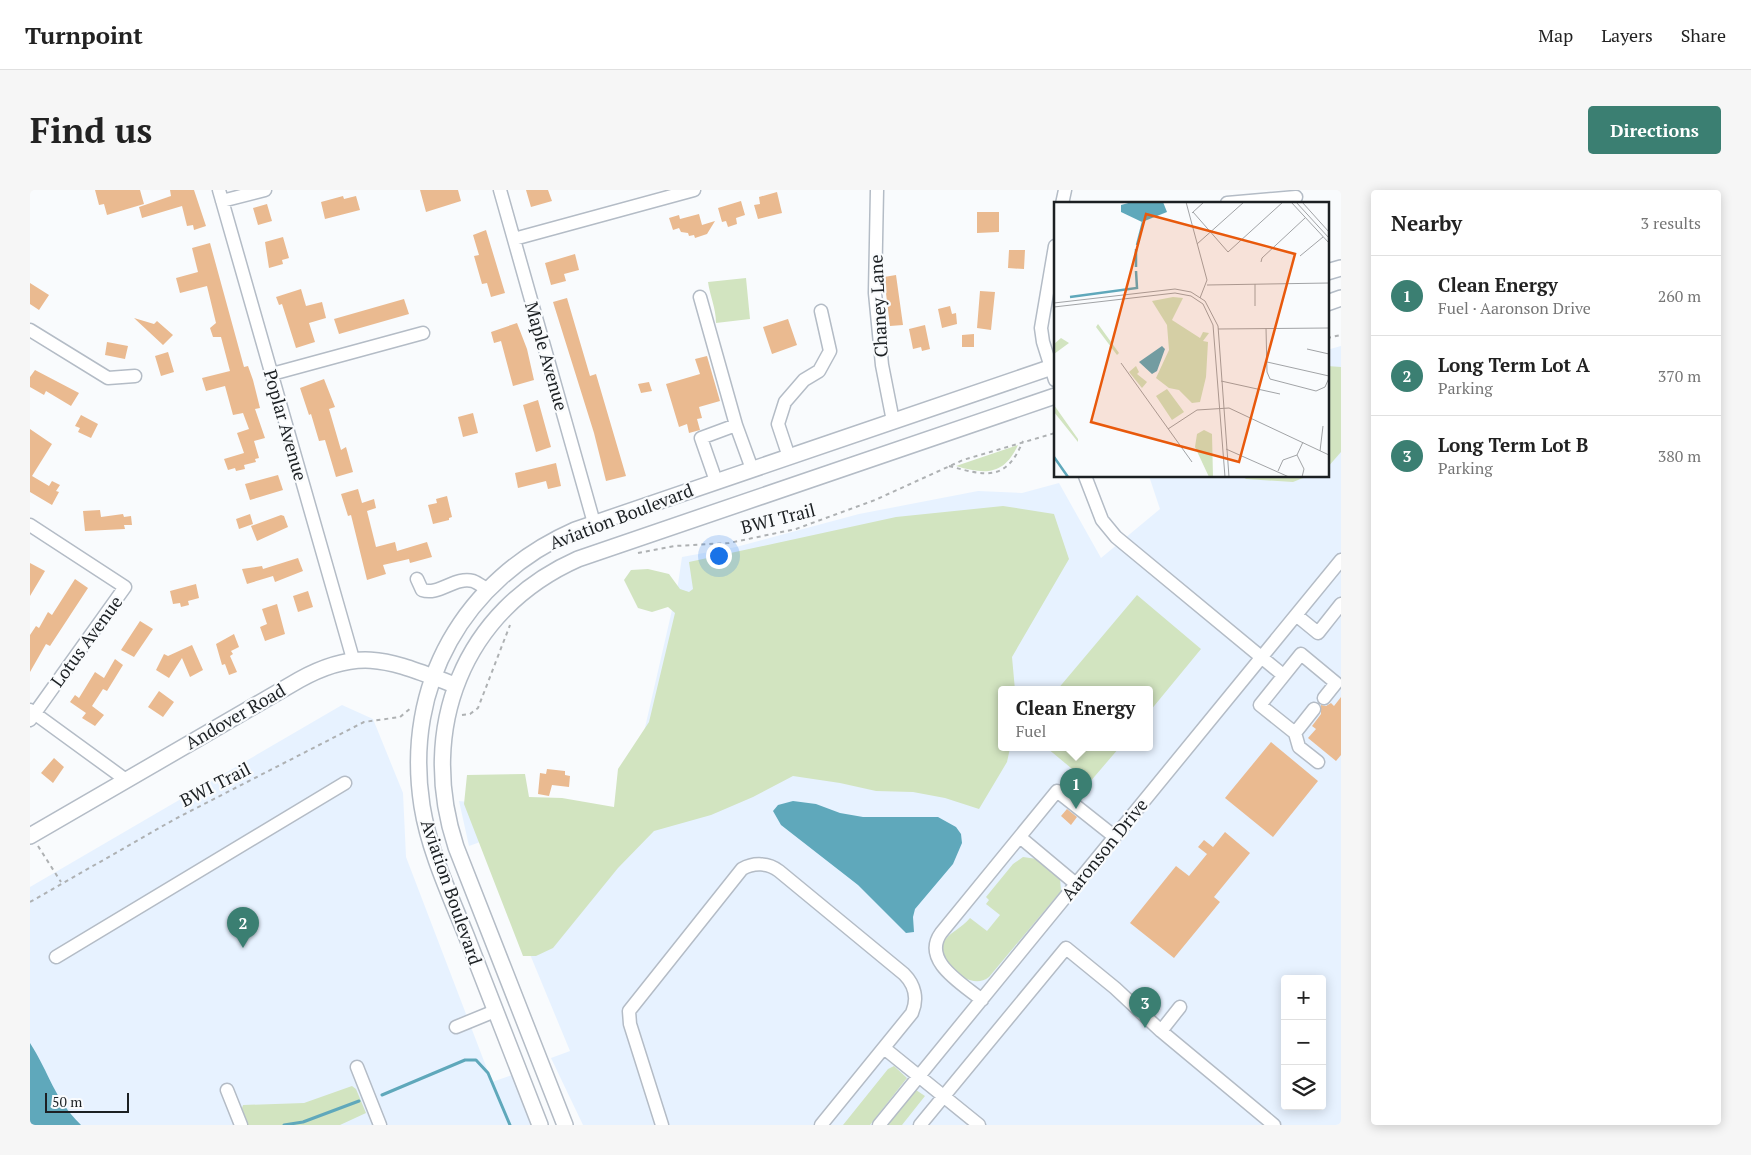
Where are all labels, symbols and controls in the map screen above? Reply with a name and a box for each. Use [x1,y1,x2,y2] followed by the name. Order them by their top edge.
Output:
[25,19,143,51] text: Turnpoint
[1538,23,1573,47] text: Map
[1601,23,1653,47] text: Layers
[1681,23,1726,47] text: Share
[1588,106,1721,154] button: Directions
[30,107,152,153] text: Find us
[1054,202,1328,478] inset map
[1391,209,1462,237] text: Nearby
[1641,212,1701,234] text: 3 results
[863,254,893,358] street label: Chaney Lane
[1438,272,1558,297] text: Clean Energy
[1402,285,1412,307] text: 1
[1658,285,1701,307] text: 260 m
[1438,297,1591,319] text: Fuel · Aaronson Drive
[520,299,574,413] street label: Maple Avenue
[1438,352,1590,377] text: Long Term Lot A
[1402,365,1412,387] text: 2
[1658,365,1701,387] text: 370 m
[259,367,313,483] street label: Poplar Avenue
[1438,377,1493,399] text: Parking
[1438,432,1588,457] text: Long Term Lot B
[1402,445,1412,467] text: 3
[1658,445,1701,467] text: 380 m
[1438,457,1493,479] text: Parking
[546,477,696,555] street label: Aviation Boulevard
[738,497,818,539] street label: BWI Trail
[706,543,732,569] your location
[45,590,127,692] street label: Lotus Avenue
[181,678,289,754] street label: Andover Road
[998,686,1153,751] popup
[1016,695,1135,720] text: Clean Energy
[1016,720,1046,742] text: Fuel
[176,756,254,812] street label: BWI Trail
[1060,768,1092,809] pin: 1
[1055,793,1153,905] street label: Aaronson Drive
[416,816,488,968] street label: Aviation Boulevard
[227,907,259,948] pin: 2
[1281,975,1326,1110] map controls
[1281,975,1326,1020] button: +
[1129,987,1161,1028] pin: 3
[1281,1020,1326,1065] button: −
[1281,1065,1326,1110] button: layers
[45,1090,129,1113] scale bar
[52,1092,82,1111] text: 50 m

